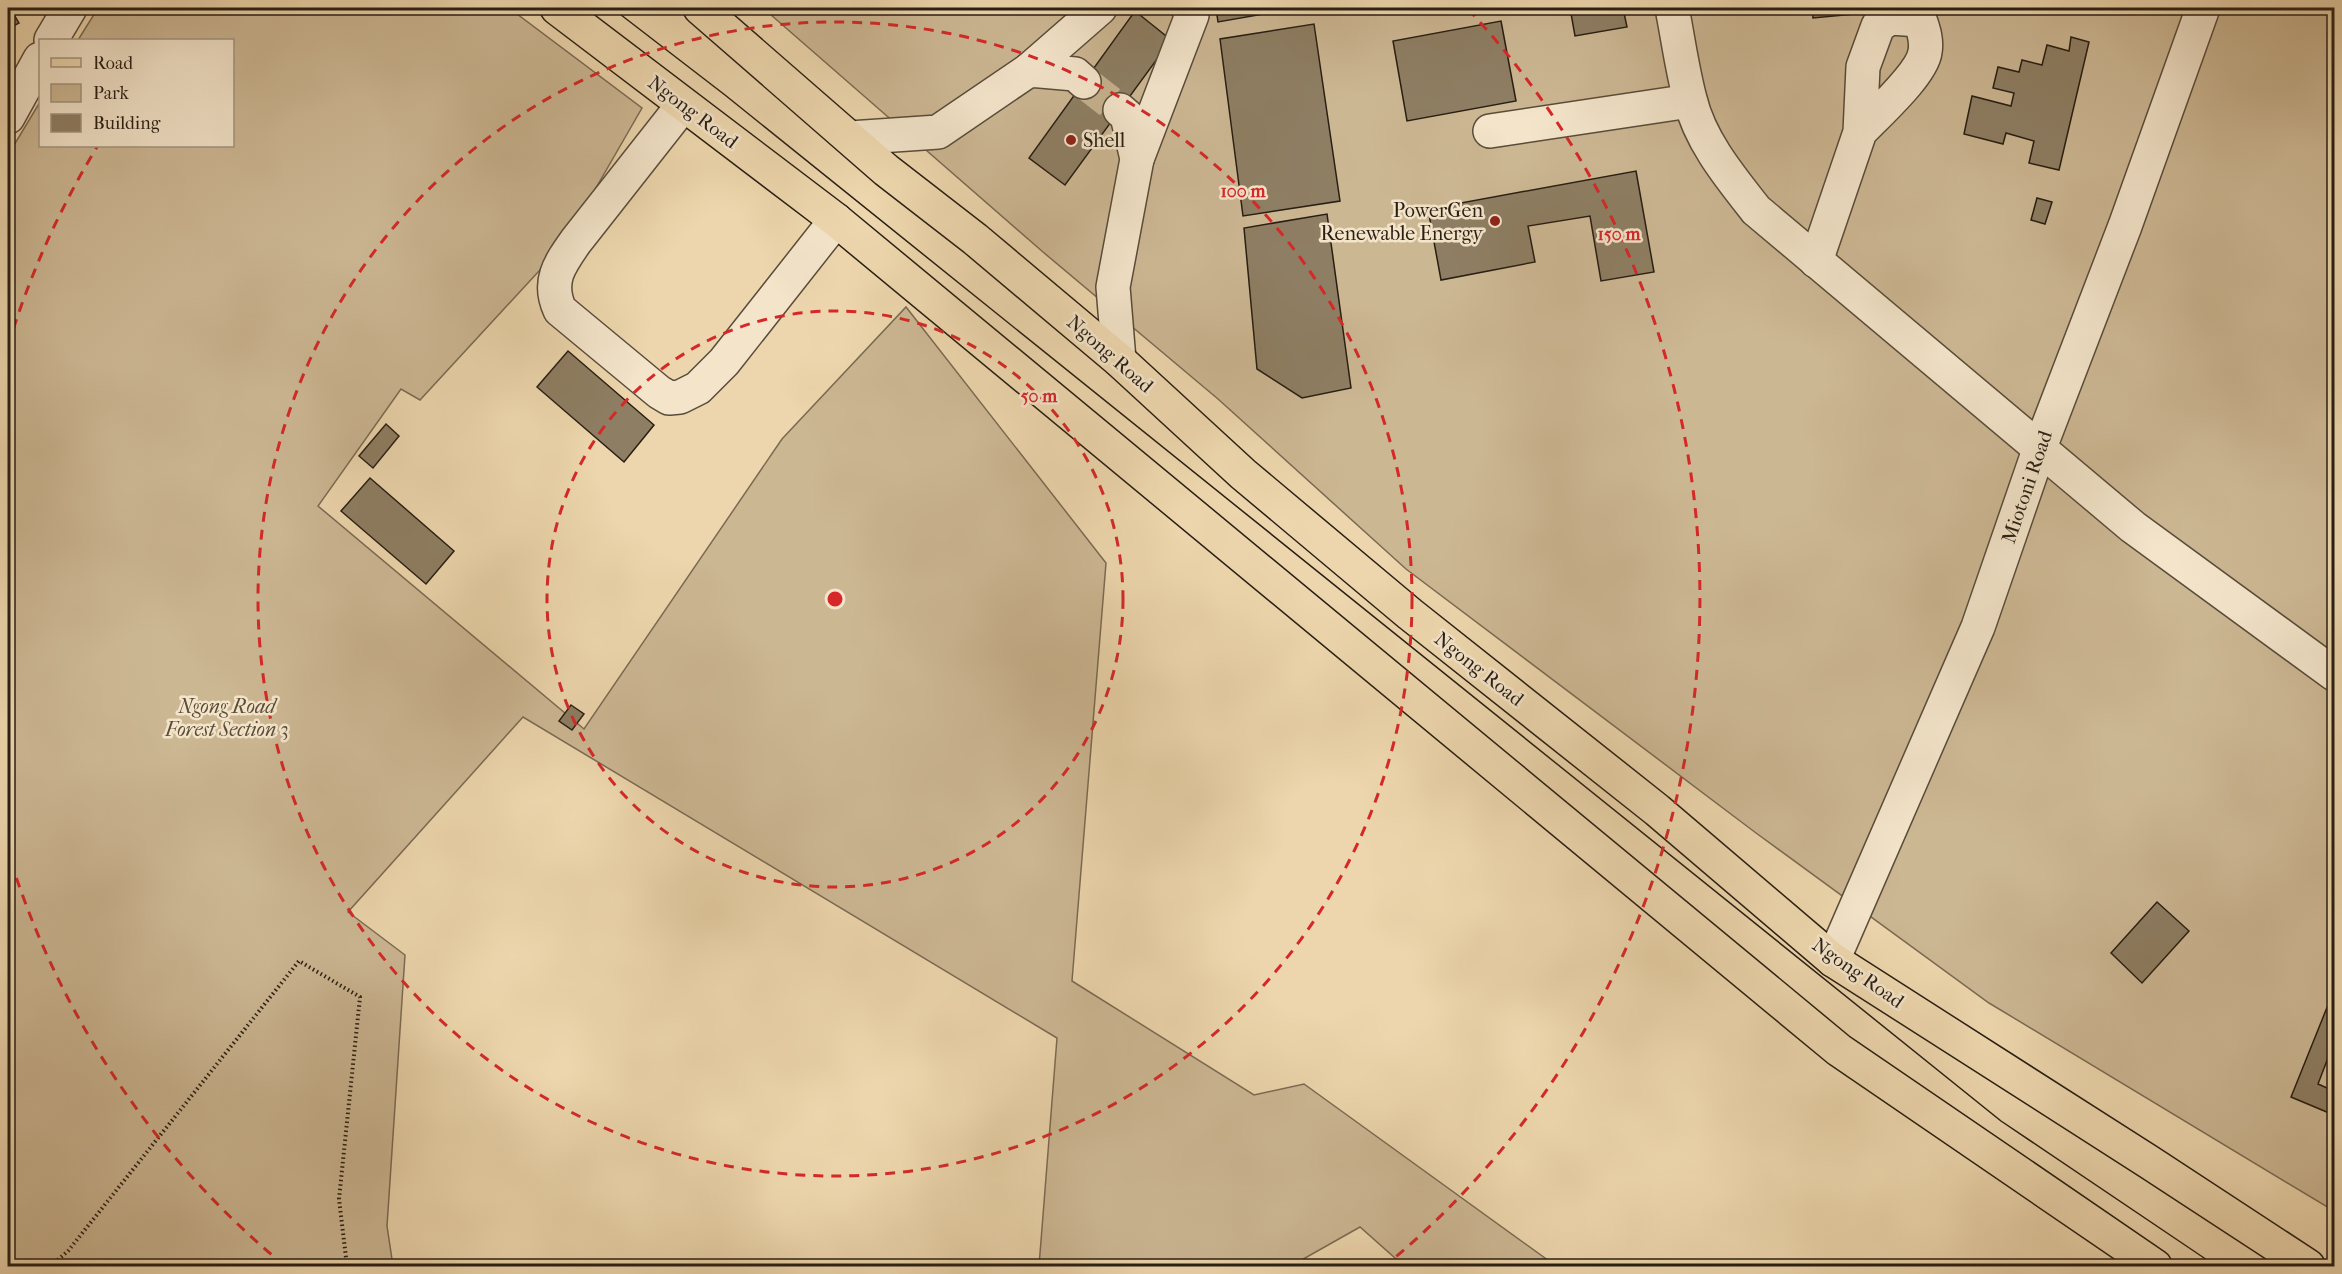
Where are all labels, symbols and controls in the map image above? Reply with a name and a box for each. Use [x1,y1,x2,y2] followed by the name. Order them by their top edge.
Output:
[39,39,234,147] legend
[93,53,133,74] text: Road
[644,71,743,154] street label: Ngong Road
[93,83,130,104] text: Park
[93,113,161,134] text: Building
[1083,129,1126,152] place label: Shell
[1064,133,1078,147] marker: Shell
[1220,181,1267,202] text: 100 m
[1320,199,1484,245] place label: PowerGen Renewable Energy
[1488,214,1502,228] marker: PowerGen Renewable Energy
[1598,224,1641,245] text: 150 m
[1062,310,1159,398] street label: Ngong Road
[1021,386,1058,407] text: 50 m
[1997,427,2057,546] street label: Miotoni Road
[825,589,845,609] centre of rings
[1430,627,1529,712] street label: Ngong Road
[164,695,289,741] park label: Ngong Road Forest Section 3
[1808,933,1909,1014] street label: Ngong Road

